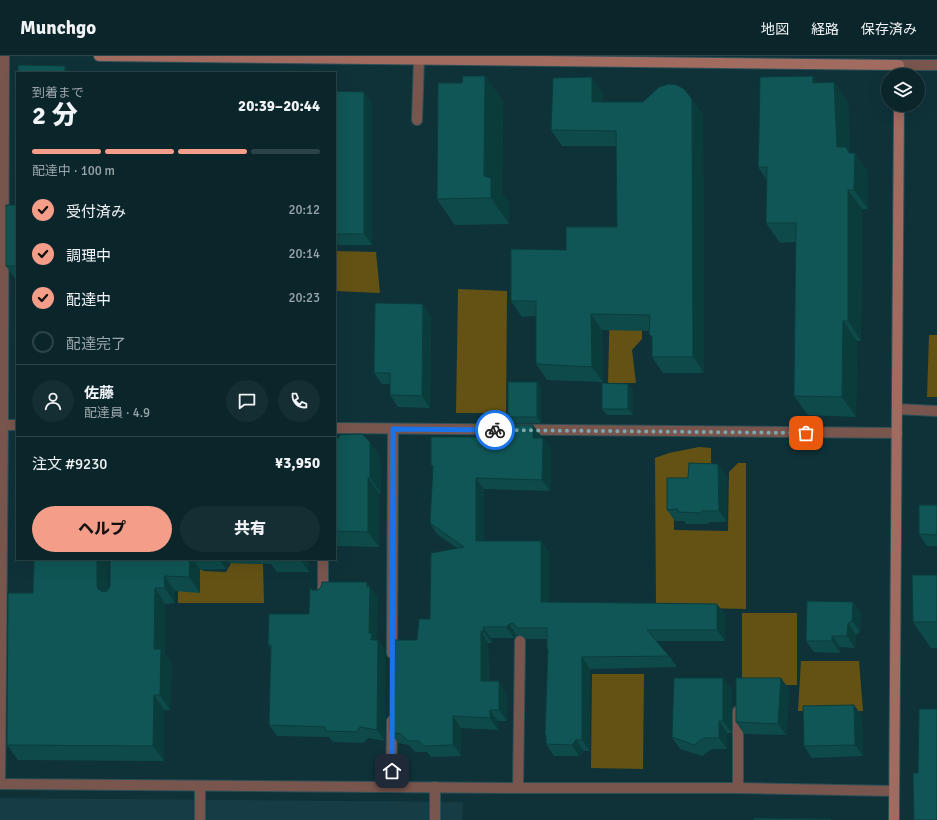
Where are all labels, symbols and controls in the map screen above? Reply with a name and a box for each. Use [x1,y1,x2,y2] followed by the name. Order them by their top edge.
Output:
[20,16,96,40] text: Munchgo
[761,21,789,38] text: 地図
[811,21,839,38] text: 経路
[861,21,917,38] text: 保存済み
[881,68,925,112] map controls
[881,68,925,112] button: layers
[32,85,84,101] text: 到着まで
[238,97,320,115] text: 20:39–20:44
[32,100,78,132] text: 2 分
[32,163,115,179] text: 配達中 · 100 m
[32,199,54,221] icon: check
[288,202,320,218] text: 20:12
[66,203,126,221] text: 受付済み
[32,243,54,265] icon: check
[288,246,320,262] text: 20:14
[66,247,111,265] text: 調理中
[32,287,54,309] icon: check
[288,290,320,306] text: 20:23
[66,291,111,309] text: 配達中
[66,335,126,353] text: 配達完了
[32,380,74,422] button: person
[226,380,268,422] button: chat
[278,380,320,422] button: phone
[84,384,114,402] text: 佐藤
[84,405,150,421] text: 配達員 · 4.9
[475,410,515,450] courier
[789,416,823,450] pin
[484,419,506,441] icon: bike
[795,422,817,444] icon: bag
[275,454,320,472] text: ¥3,950
[32,455,107,473] text: 注文 #9230
[32,506,172,552] button: ヘルプ
[180,506,320,552] button: 共有
[375,754,409,788] pin
[381,760,403,782] icon: home

